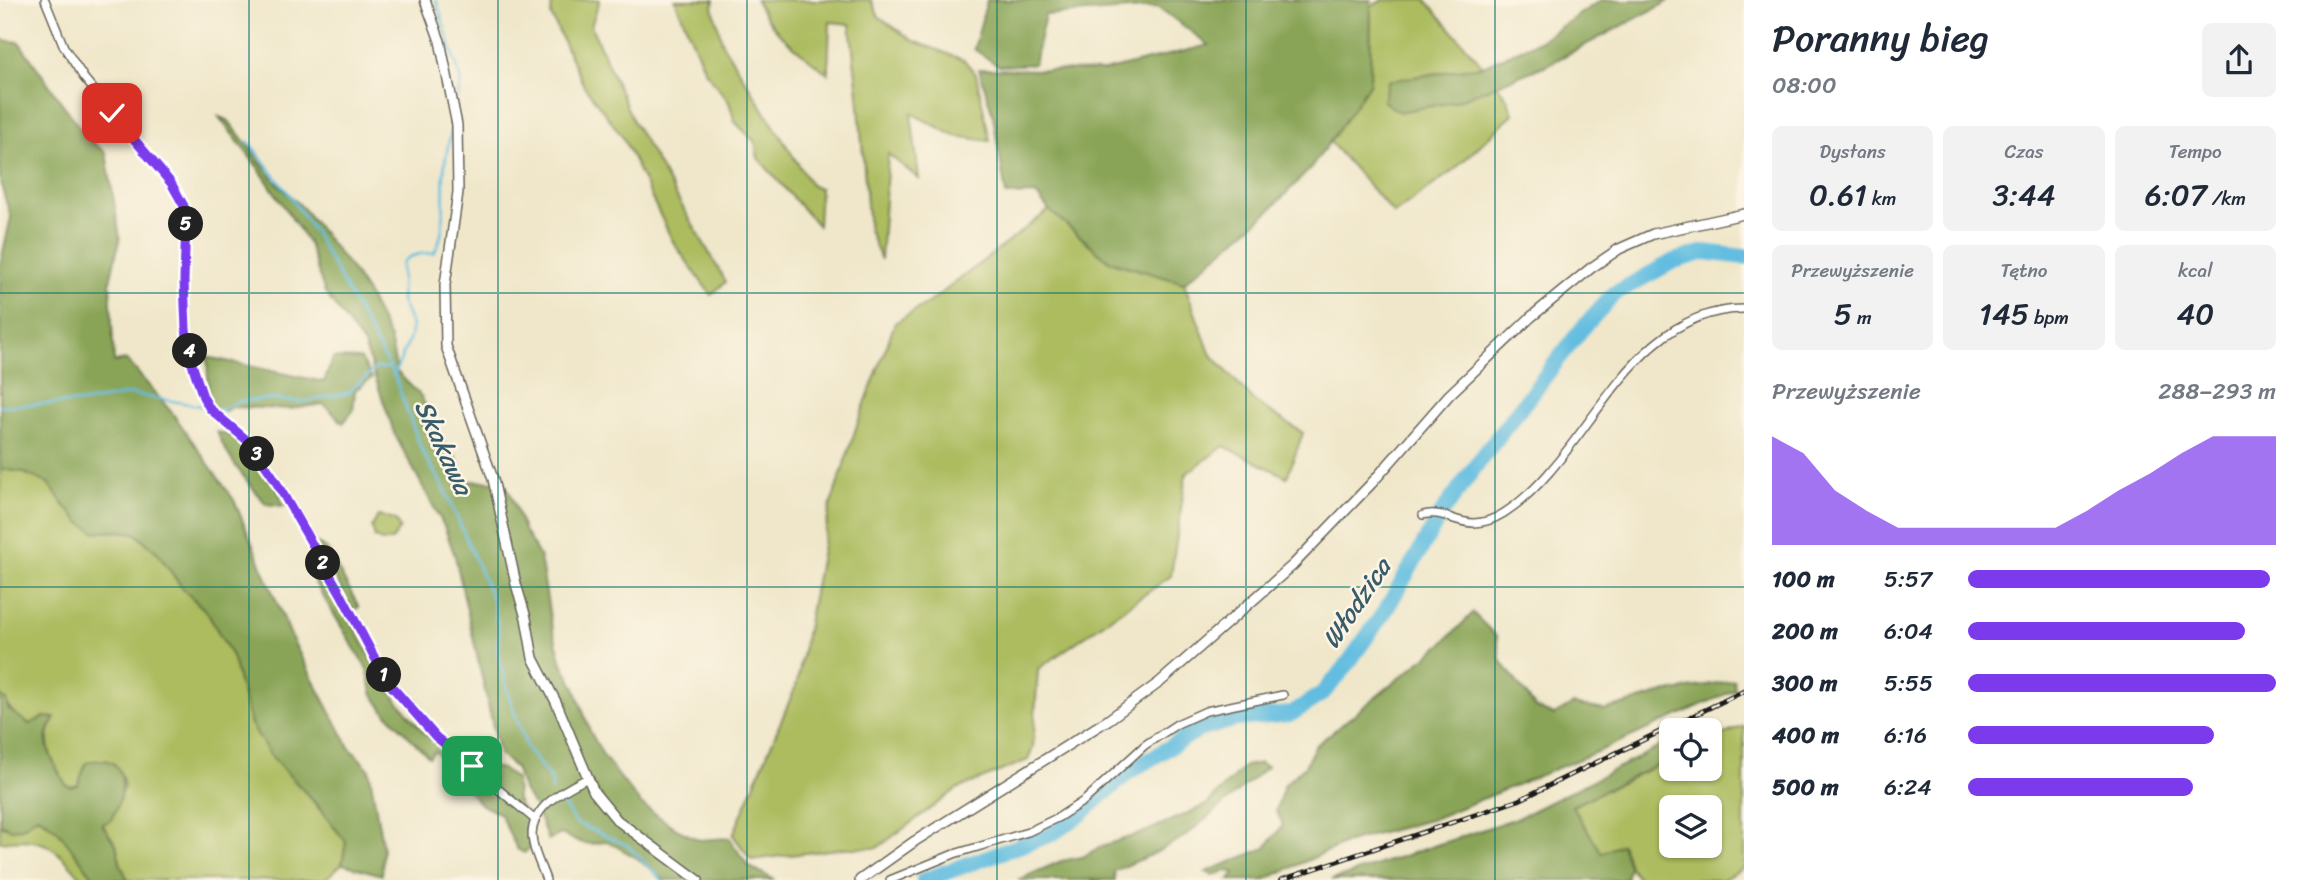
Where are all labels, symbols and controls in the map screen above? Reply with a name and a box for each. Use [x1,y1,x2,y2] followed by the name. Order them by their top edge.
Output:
[1772,5,1989,72] text: Poranny bieg
[2202,23,2276,97] button: share
[1772,65,1836,106] text: 08:00
[82,83,142,143] pin
[93,94,131,132] icon: check
[1820,135,1886,168] text: Dystans
[2004,135,2044,168] text: Czas
[2169,135,2222,168] text: Tempo
[1809,168,1867,222] text: 0.61
[1992,168,2056,222] text: 3:44
[2145,168,2207,222] text: 6:07
[1867,182,1896,215] text: km
[2207,182,2246,215] text: /km
[168,206,204,242] pin: 5
[180,207,191,240] text: 5
[1791,254,1914,287] text: Przewyższenie
[2001,254,2047,287] text: Tętno
[2178,254,2213,287] text: kcal
[1834,287,1852,341] text: 5
[1979,287,2029,341] text: 145
[2176,287,2214,341] text: 40
[1852,301,1872,334] text: m
[2029,301,2069,334] text: bpm
[172,334,208,368] pin: 4
[184,334,195,367] text: 4
[1772,371,1921,412] text: Przewyższenie
[2158,371,2276,412] text: 288–293 m
[402,391,487,505] water label: Skakawa
[240,436,274,472] pin: 3
[251,437,262,470] text: 3
[306,546,340,580] pin: 2
[317,546,328,579] text: 2
[1309,546,1405,658] water label: Włodzica
[1772,559,1835,600] text: 100 m
[1884,559,1932,600] text: 5:57
[1772,611,1838,652] text: 200 m
[1884,611,1933,652] text: 6:04
[366,658,402,692] pin: 1
[379,658,388,691] text: 1
[1772,663,1837,704] text: 300 m
[1884,663,1933,704] text: 5:55
[1772,715,1839,756] text: 400 m
[1884,715,1927,756] text: 6:16
[1659,718,1722,858] map controls
[1659,718,1722,781] button: locate
[442,736,502,796] pin
[453,747,491,785] icon: arrive
[1772,767,1839,808] text: 500 m
[1884,767,1932,808] text: 6:24
[1659,795,1722,858] button: layers

